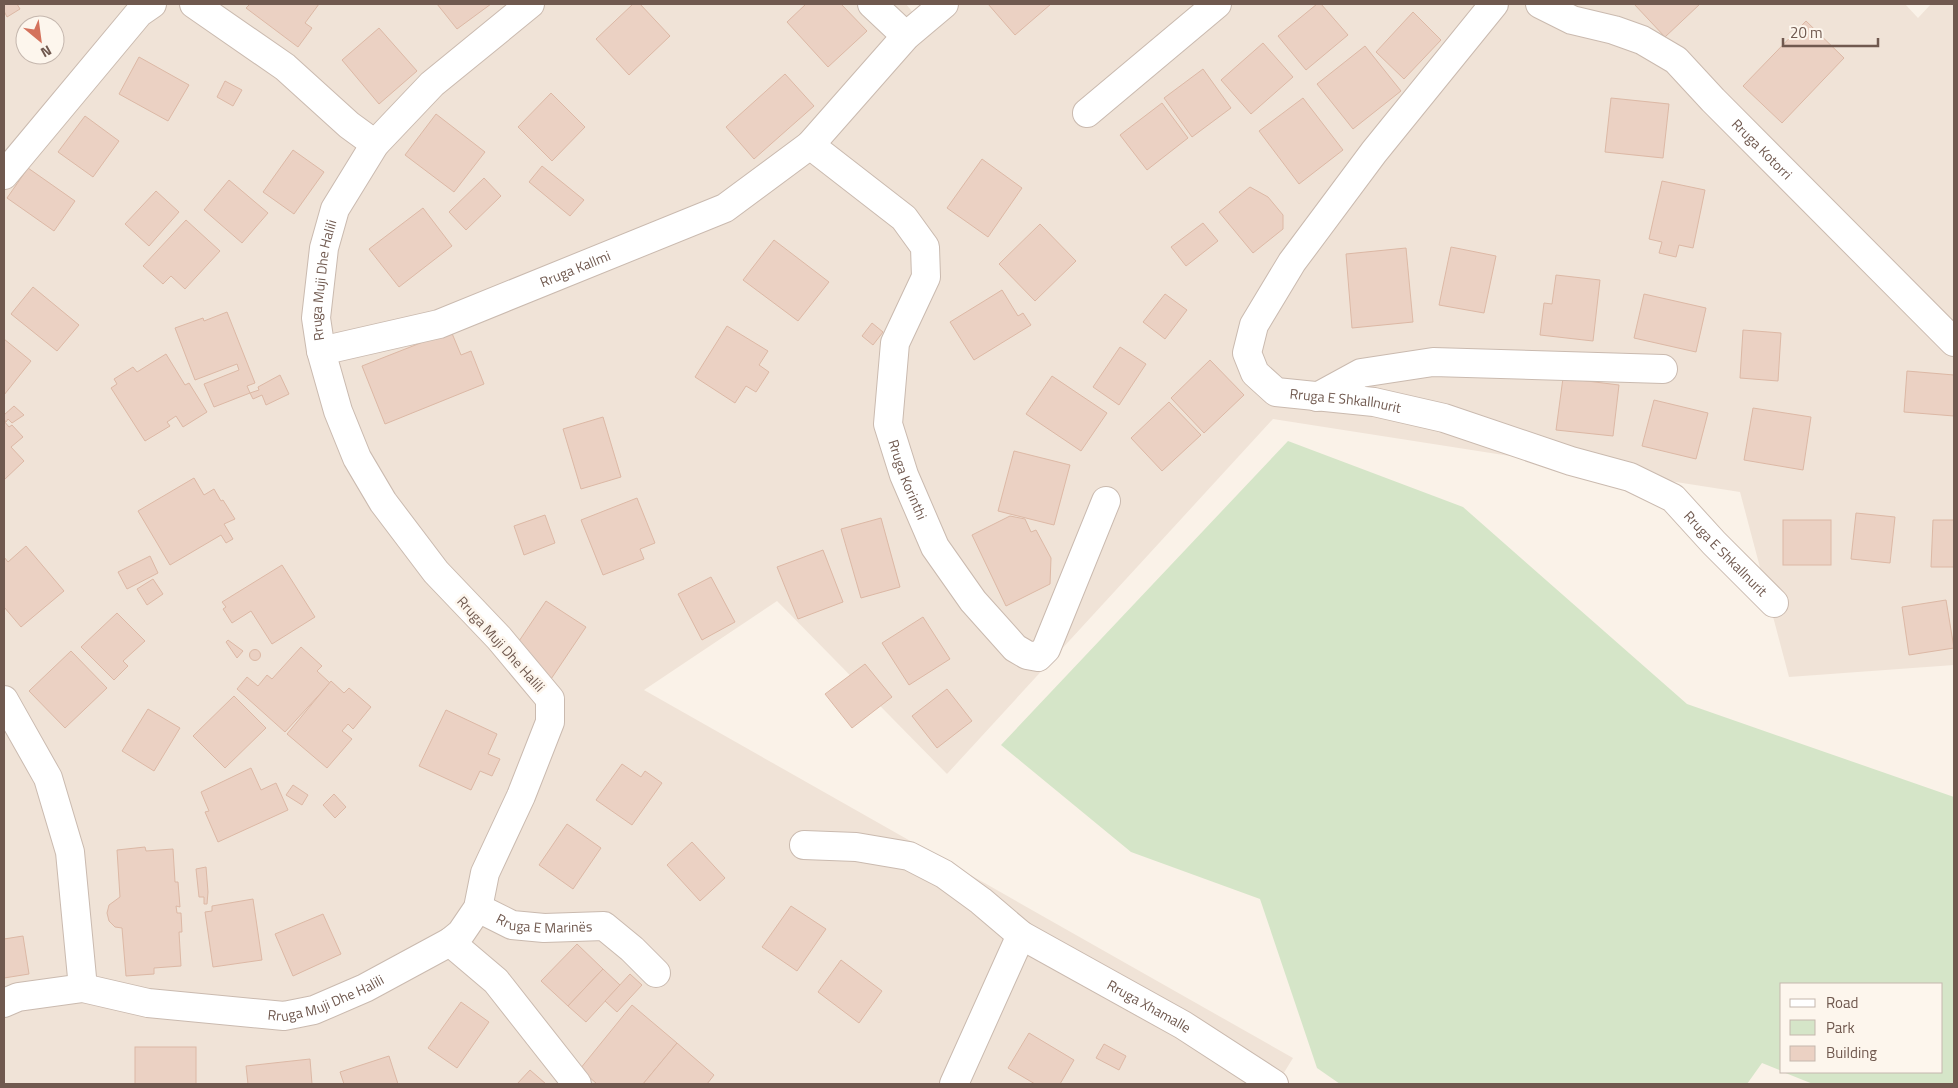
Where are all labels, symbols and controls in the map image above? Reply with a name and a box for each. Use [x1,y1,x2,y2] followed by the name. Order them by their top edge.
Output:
[15,15,65,65] north arrow
[1783,15,1878,47] scale bar
[1790,21,1823,44] text: 20 m
[37,40,56,63] text: N
[1727,114,1797,184] street label: Rruga Kotorri
[305,217,342,342] street label: Rruga Muji Dhe Halili
[537,245,613,292] street label: Rruga Kallmi
[1289,382,1403,418] street label: Rruga E Shkallnurit
[883,437,933,523] street label: Rruga Korinthi
[1679,506,1773,601] street label: Rruga E Shkallnurit
[453,591,550,696] street label: Rruga Muji Dhe Halili
[493,908,593,938] street label: Rruga E Marinës
[267,969,387,1026] street label: Rruga Muji Dhe Halili
[1104,974,1195,1038] street label: Rruga Xhamalle
[1780,983,1943,1073] legend
[1826,991,1858,1014] text: Road
[1826,1016,1855,1039] text: Park
[1826,1041,1877,1064] text: Building

